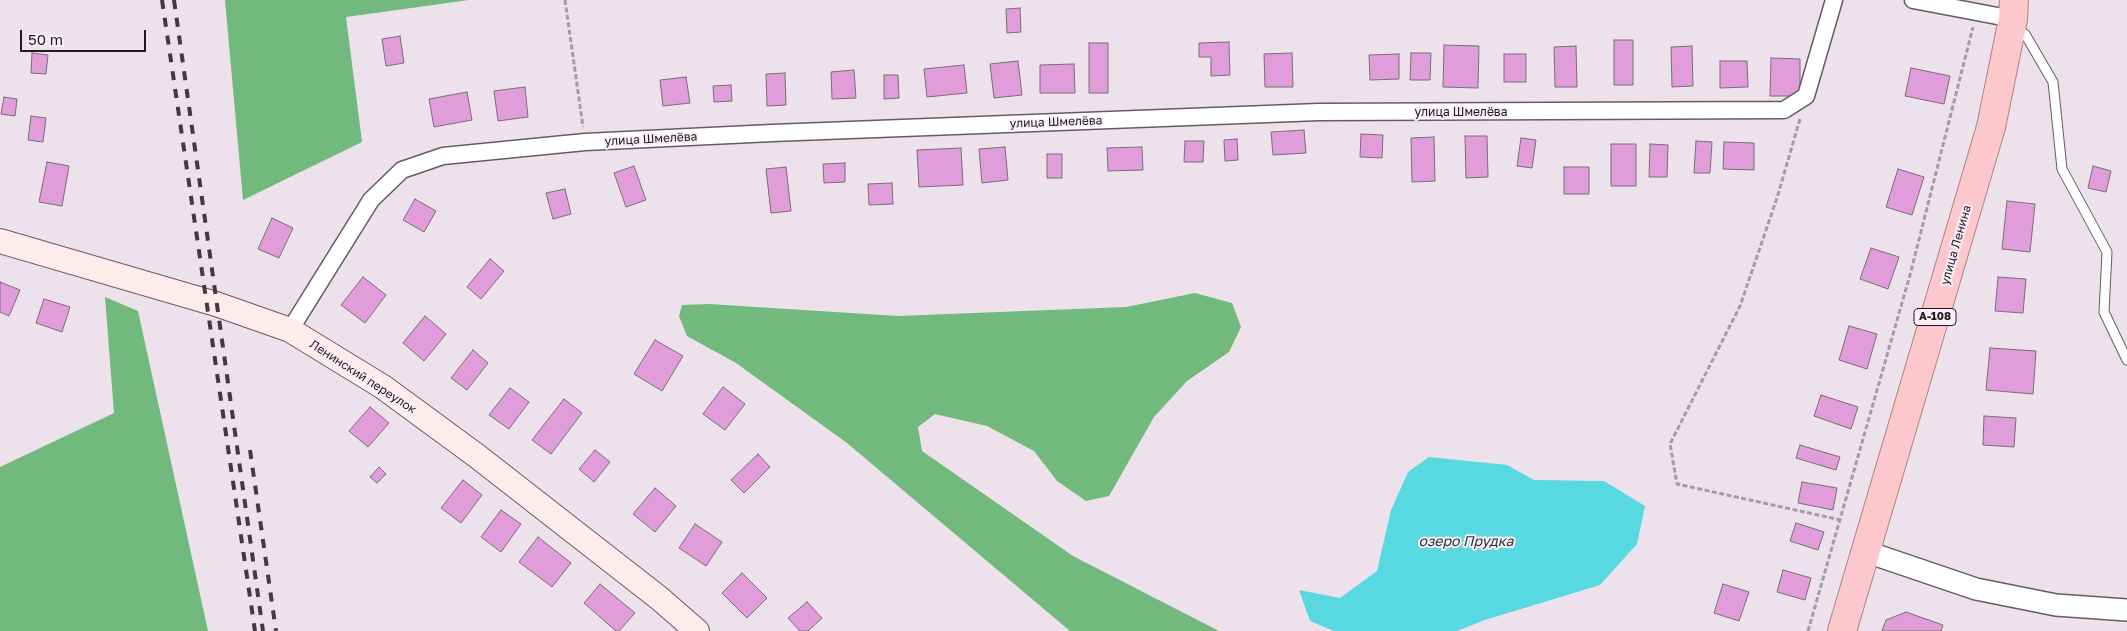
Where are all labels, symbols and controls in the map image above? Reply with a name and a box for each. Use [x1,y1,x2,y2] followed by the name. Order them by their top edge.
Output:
[22,20,149,52] scale bar
[28,30,63,48] text: 50 m
[1415,105,1507,119] street label: улица Шмелёва
[1009,113,1103,131] street label: улица Шмелёва
[604,129,698,149] street label: улица Шмелёва
[1938,203,1974,287] street label: улица Ленина
[1914,308,1956,326] road number: А-108
[307,337,419,417] street label: Ленинский переулок
[1419,534,1513,550] water label: озеро Прудка

